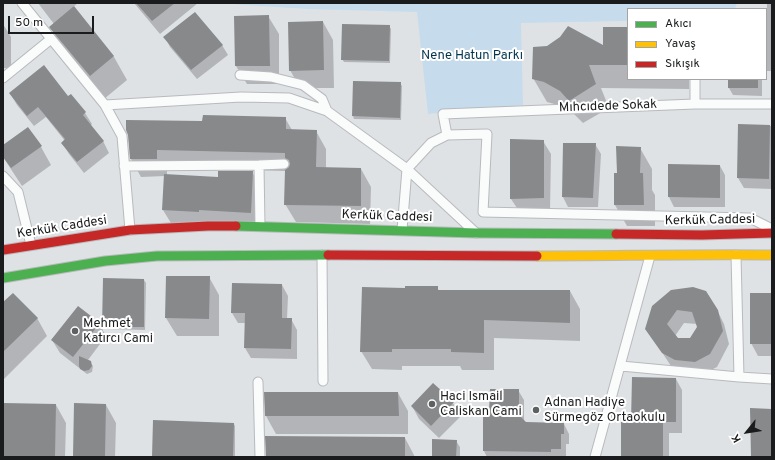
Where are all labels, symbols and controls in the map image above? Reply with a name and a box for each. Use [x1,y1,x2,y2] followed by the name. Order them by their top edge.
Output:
[10,8,96,34] scale bar
[627,8,767,80] legend
[15,15,43,31] text: 50 m
[665,16,692,32] text: Akıcı
[665,36,696,52] text: Yavaş
[421,48,523,64] park label: Nene Hatun Parkı
[665,56,700,72] text: Sıkışık
[559,97,657,117] street label: Mıhcıdede Sokak
[341,208,433,226] street label: Kerkük Caddesi
[665,212,755,230] street label: Kerkük Caddesi
[16,213,108,243] street label: Kerkük Caddesi
[83,316,153,347] place label: Mehmet Katırcı Cami
[70,326,80,336] marker: Mehmet Katırcı Cami
[440,389,522,420] place label: Haci Ismail Caliskan Cami
[544,395,665,426] place label: Adnan Hadiye Sürmegöz Ortaokulu
[427,399,437,409] marker: Haci Ismail Caliskan Cami
[531,405,541,415] marker: Adnan Hadiye Sürmegöz Ortaokulu
[727,412,767,452] north arrow
[729,431,745,445] text: K

